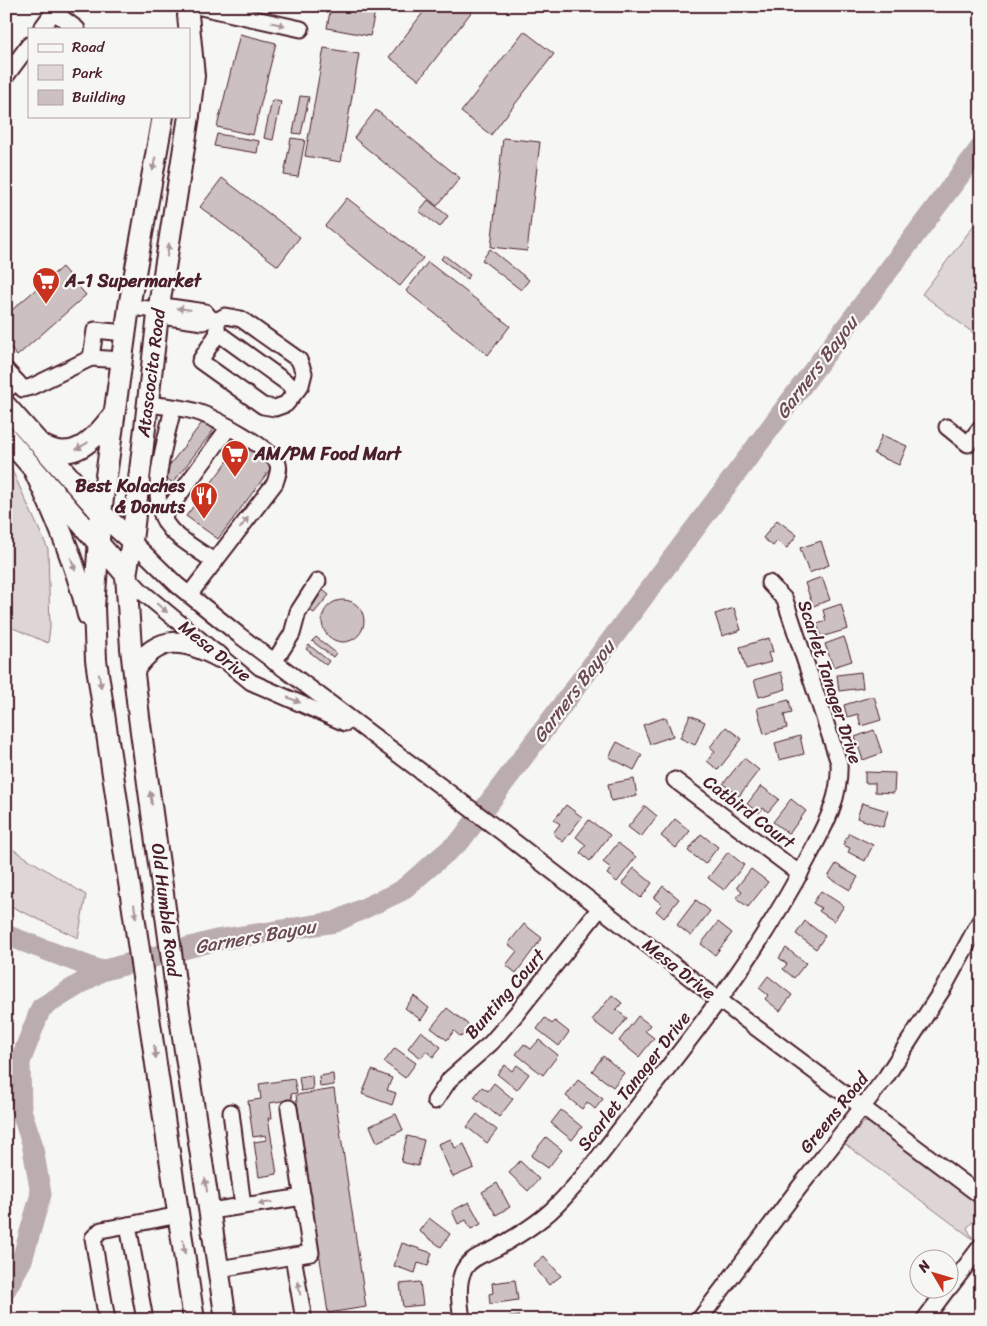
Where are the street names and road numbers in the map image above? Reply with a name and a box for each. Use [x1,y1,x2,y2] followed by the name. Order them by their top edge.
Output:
[127,305,175,440] street label: Atascocita Road
[788,596,872,768] street label: Scarlet Tanager Drive
[171,611,259,691] street label: Mesa Drive
[696,767,803,858] street label: Catbird Court
[142,841,190,980] street label: Old Humble Road
[635,930,723,1008] street label: Mesa Drive
[456,941,554,1047] street label: Bunting Court
[569,1004,699,1158] street label: Scarlet Tanager Drive
[791,1064,878,1161] street label: Greens Road

